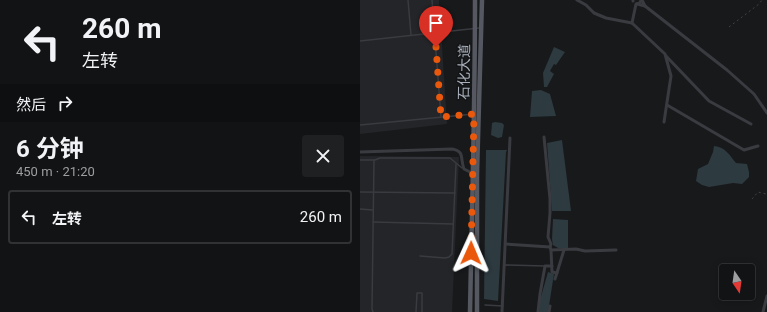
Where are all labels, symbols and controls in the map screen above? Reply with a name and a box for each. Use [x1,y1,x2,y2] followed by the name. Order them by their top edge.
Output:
[419,6,453,47] pin
[82,12,161,45] text: 260 m
[425,12,447,34] icon: arrive
[16,16,68,68] icon: left
[456,44,472,100] street label: 石化大道
[82,50,118,71] text: 左转
[54,92,76,114] icon: right
[16,96,46,114] text: 然后
[16,135,84,163] text: 6 分钟
[302,135,344,177] button: close
[16,164,95,179] text: 450 m · 21:20
[18,206,40,228] icon: left
[300,208,342,226] text: 260 m
[52,210,82,228] text: 左转
[450,232,492,274] position arrow
[719,264,755,300] north arrow
[719,264,755,300] map controls

